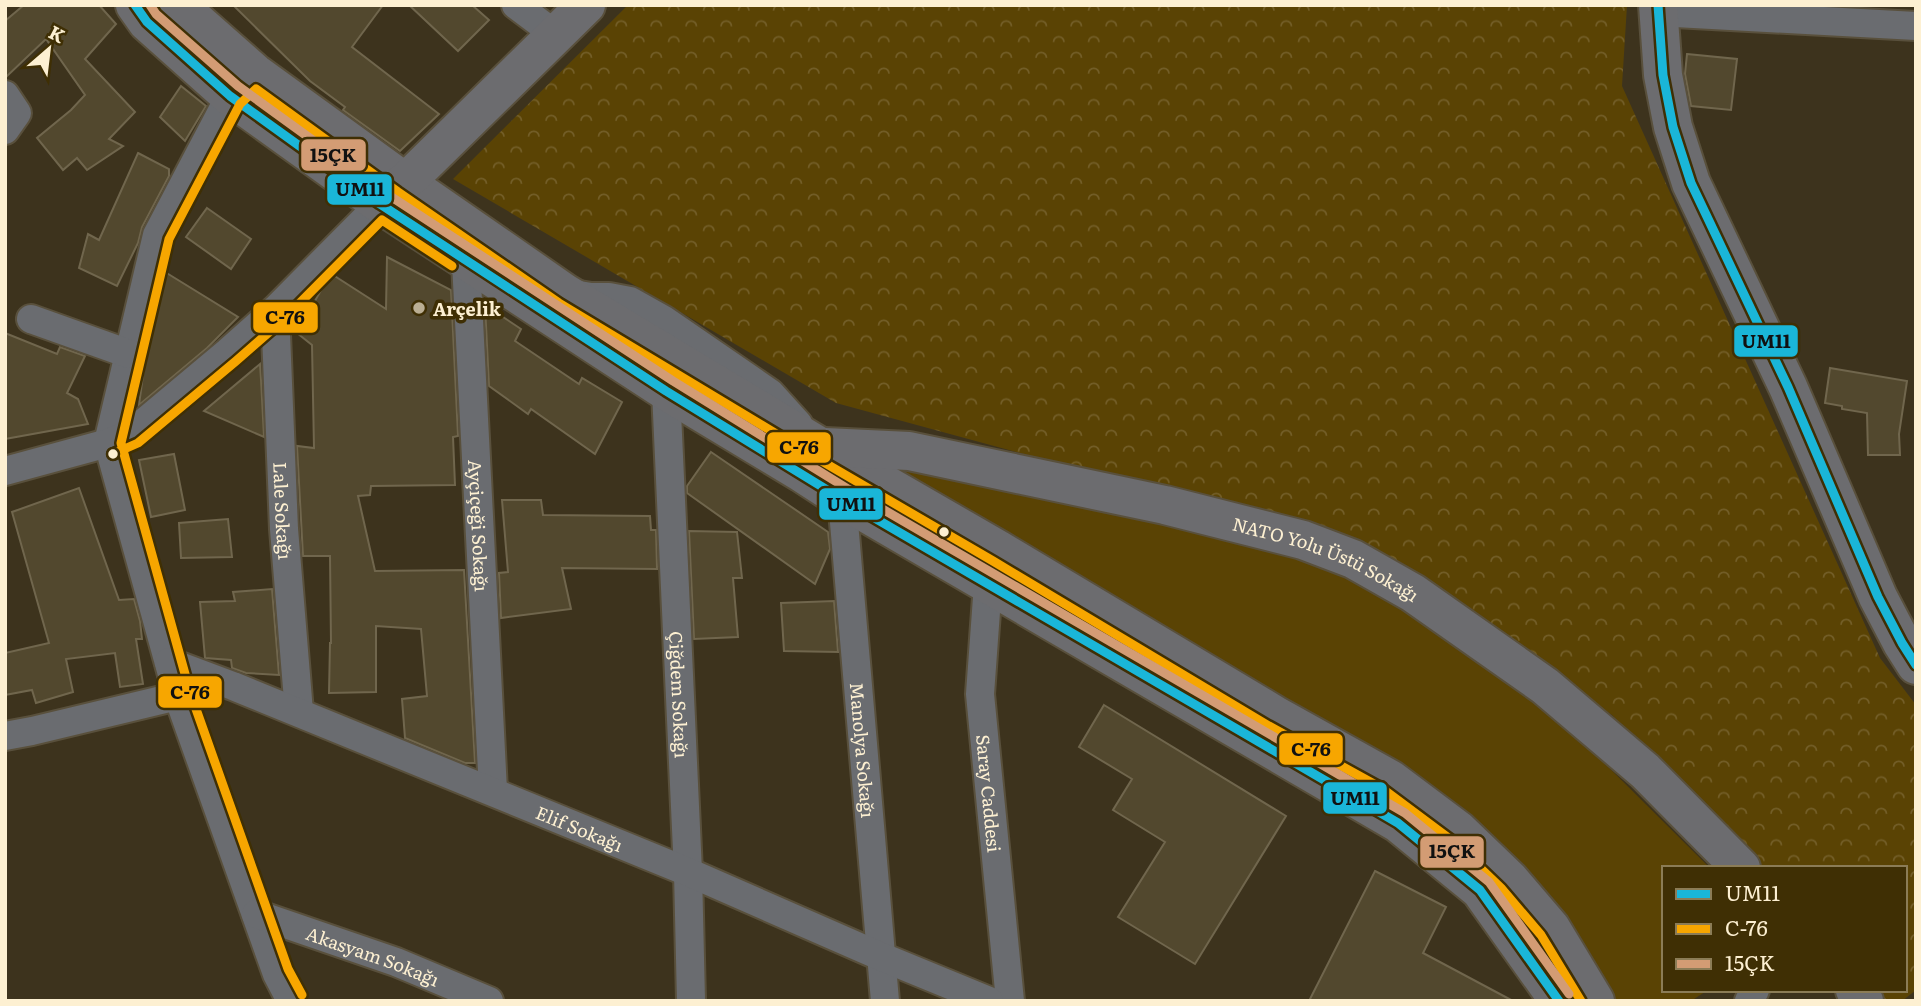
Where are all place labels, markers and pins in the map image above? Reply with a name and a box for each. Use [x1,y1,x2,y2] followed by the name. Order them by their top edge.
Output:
[433,295,502,322] place label: Arçelik
[411,300,427,316] marker: Arçelik
[106,447,120,461] unlabelled marker
[937,525,951,539] unlabelled marker

